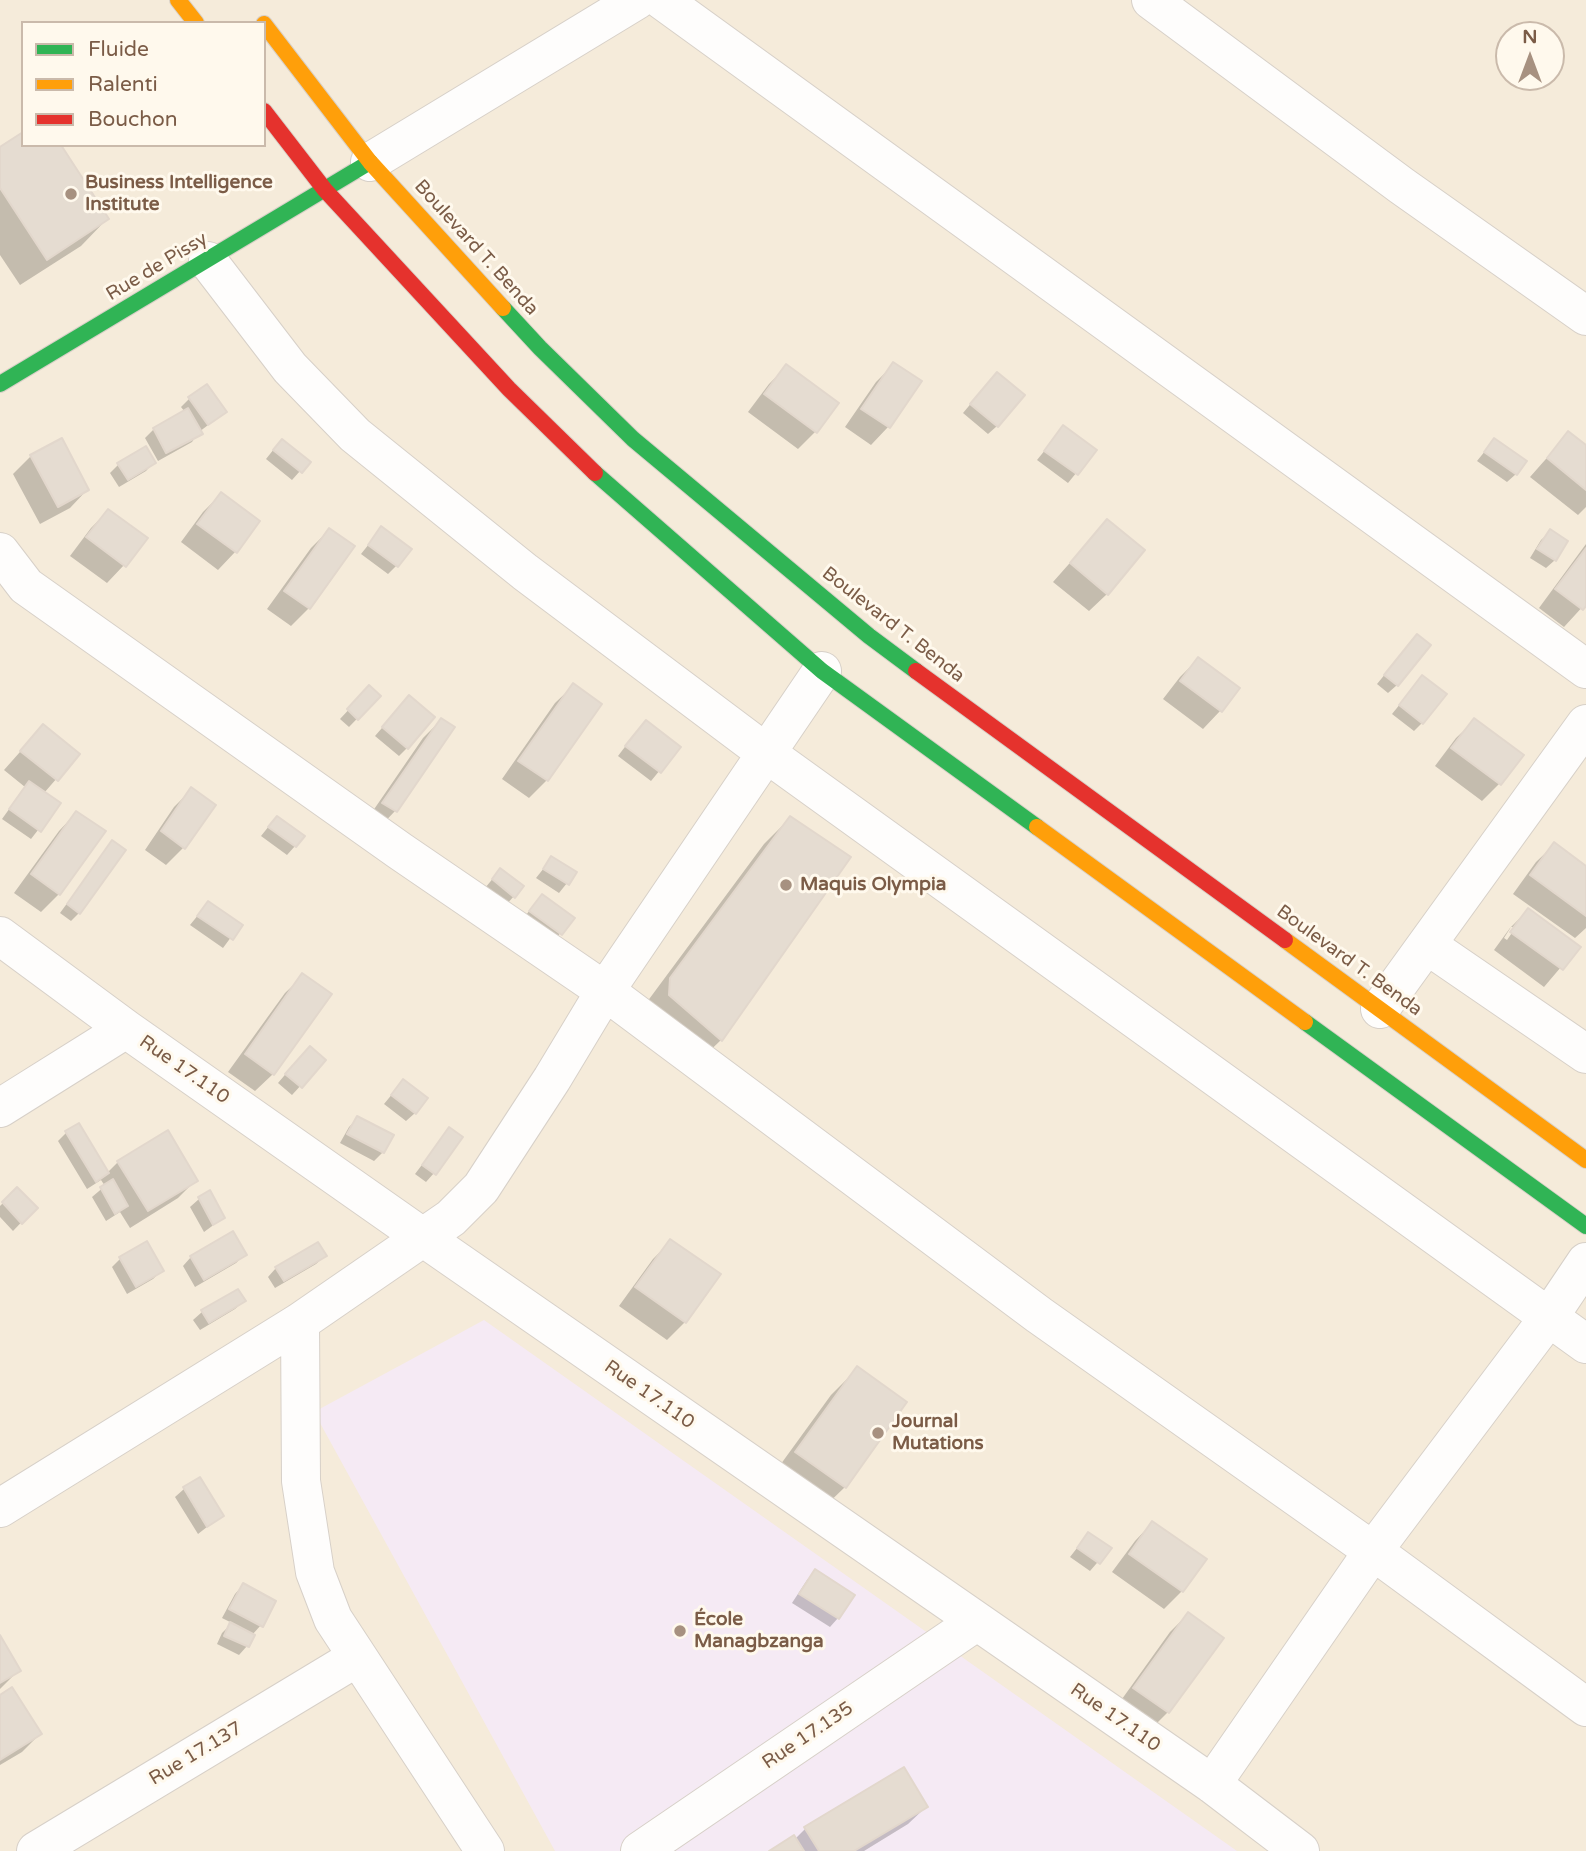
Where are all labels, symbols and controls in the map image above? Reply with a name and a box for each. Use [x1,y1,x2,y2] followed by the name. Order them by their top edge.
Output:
[21,21,266,147] legend
[1495,21,1565,91] north arrow
[1522,26,1538,48] text: N
[88,37,149,62] text: Fluide
[88,72,158,97] text: Ralenti
[88,107,178,132] text: Bouchon
[85,172,273,216] place label: Business Intelligence Institute
[409,175,543,321] street label: Boulevard T. Benda
[63,186,79,202] marker: Business Intelligence Institute
[102,228,212,306] street label: Rue de Pissy
[817,562,969,688] street label: Boulevard T. Benda
[800,874,946,896] place label: Maquis Olympia
[778,877,794,893] marker: Maquis Olympia
[1272,900,1426,1022] street label: Boulevard T. Benda
[135,1031,233,1109] street label: Rue 17.110
[600,1356,698,1434] street label: Rue 17.110
[892,1411,984,1455] place label: Journal Mutations
[870,1425,886,1441] marker: Journal Mutations
[694,1609,824,1653] place label: École Managbzanga
[672,1623,688,1639] marker: École Managbzanga
[1066,1679,1164,1757] street label: Rue 17.110
[758,1697,858,1775] street label: Rue 17.135
[145,1717,247,1791] street label: Rue 17.137

